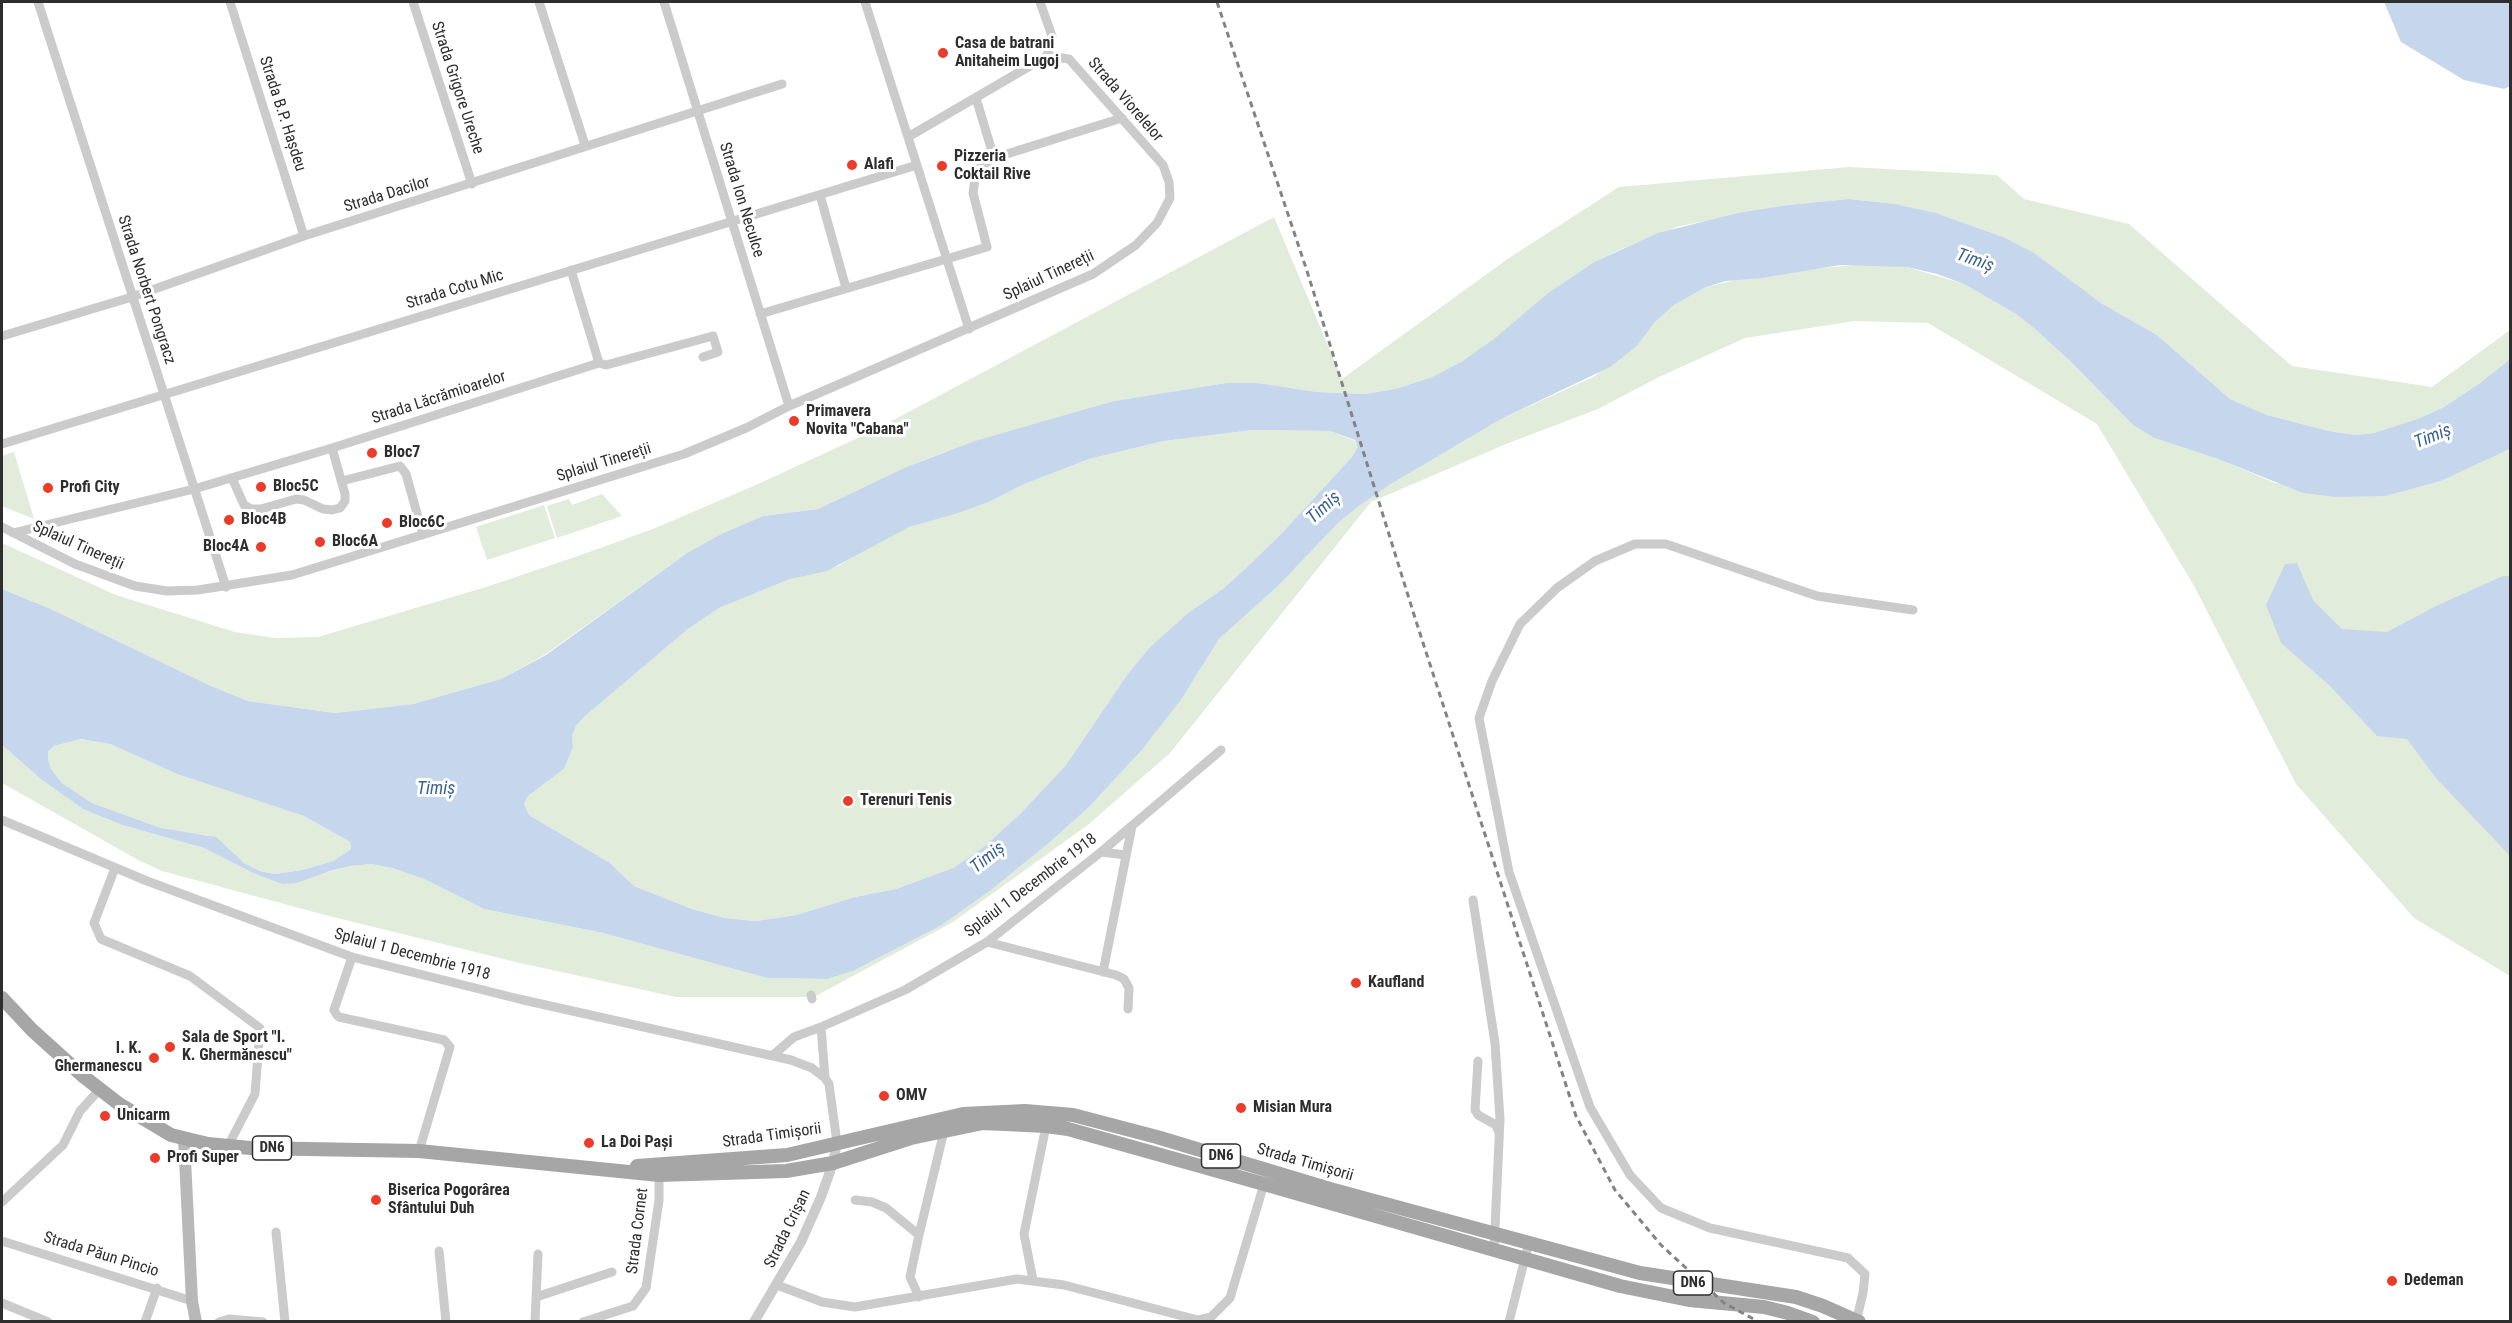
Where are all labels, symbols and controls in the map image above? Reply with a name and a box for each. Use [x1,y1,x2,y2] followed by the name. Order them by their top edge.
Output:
[427,19,487,157] street label: Strada Grigore Ureche
[955,34,1059,72] place label: Casa de batrani Anitaheim Lugoj
[936,46,950,60] marker: Casa de batrani Anitaheim Lugoj
[254,54,310,174] street label: Strada B.P. Hașdeu
[1083,54,1167,146] street label: Strada Viorelelor
[714,140,768,260] street label: Strada Ion Neculce
[954,147,1031,185] place label: Pizzeria Coktail Rive
[864,155,894,175] place label: Alafi
[845,158,859,172] marker: Alafi
[935,159,949,173] marker: Pizzeria Coktail Rive
[342,173,432,217] street label: Strada Dacilor
[113,213,179,367] street label: Strada Norbert Pongracz
[1953,245,1997,277] water label: Timiș
[1001,247,1097,305] street label: Splaiul Tinereții
[404,266,506,314] street label: Strada Cotu Mic
[370,367,508,429] street label: Strada Lăcrămioarelor
[806,402,909,440] place label: Primavera Novita "Cabana"
[787,414,801,428] marker: Primavera Novita "Cabana"
[2411,420,2455,454] water label: Timiș
[554,440,654,486] street label: Splaiul Tinereții
[384,443,420,463] place label: Bloc7
[365,446,379,460] marker: Bloc7
[273,477,319,497] place label: Bloc5C
[60,478,120,498] place label: Profi City
[254,480,268,494] marker: Bloc5C
[41,481,55,495] marker: Profi City
[1303,487,1345,529] water label: Timiș
[241,510,286,530] place label: Bloc4B
[222,513,236,527] marker: Bloc4B
[399,513,445,533] place label: Bloc6C
[380,516,394,530] marker: Bloc6C
[29,517,127,575] street label: Splaiul Tinereții
[332,532,378,552] place label: Bloc6A
[313,535,327,549] marker: Bloc6A
[203,537,249,557] place label: Bloc4A
[254,540,268,554] marker: Bloc4A
[417,778,455,800] water label: Timiș
[860,791,952,811] place label: Terenuri Tenis
[841,794,855,808] marker: Terenuri Tenis
[961,830,1101,942] street label: Splaiul 1 Decembrie 1918
[966,838,1010,878] water label: Timiș
[332,925,492,985] street label: Splaiul 1 Decembrie 1918
[1368,973,1424,993] place label: Kaufland
[1349,976,1363,990] marker: Kaufland
[182,1028,292,1066] place label: Sala de Sport "I. K. Ghermănescu"
[54,1039,142,1077] place label: I. K. Ghermanescu
[163,1040,177,1054] marker: Sala de Sport "I. K. Ghermănescu"
[147,1051,161,1065] marker: I. K. Ghermanescu
[896,1086,927,1106] place label: OMV
[877,1089,891,1103] marker: OMV
[1253,1098,1332,1118] place label: Misian Mura
[1234,1101,1248,1115] marker: Misian Mura
[117,1106,170,1126] place label: Unicarm
[98,1109,112,1123] marker: Unicarm
[721,1120,823,1152] street label: Strada Timișorii
[601,1133,672,1153] place label: La Doi Pași
[252,1136,292,1160] road number: DN6
[582,1136,596,1150] marker: La Doi Pași
[1254,1140,1356,1186] street label: Strada Timișorii
[1202,1144,1240,1168] road number: DN6
[167,1148,239,1168] place label: Profi Super
[148,1151,162,1165] marker: Profi Super
[388,1181,510,1219] place label: Biserica Pogorârea Sfântului Duh
[623,1187,653,1275] street label: Strada Cornet
[761,1187,815,1271] street label: Strada Crișan
[369,1193,383,1207] marker: Biserica Pogorârea Sfântului Duh
[41,1228,161,1282] street label: Strada Păun Pincio
[1674,1271,1712,1295] road number: DN6
[2404,1271,2464,1291] place label: Dedeman
[2385,1274,2399,1288] marker: Dedeman

